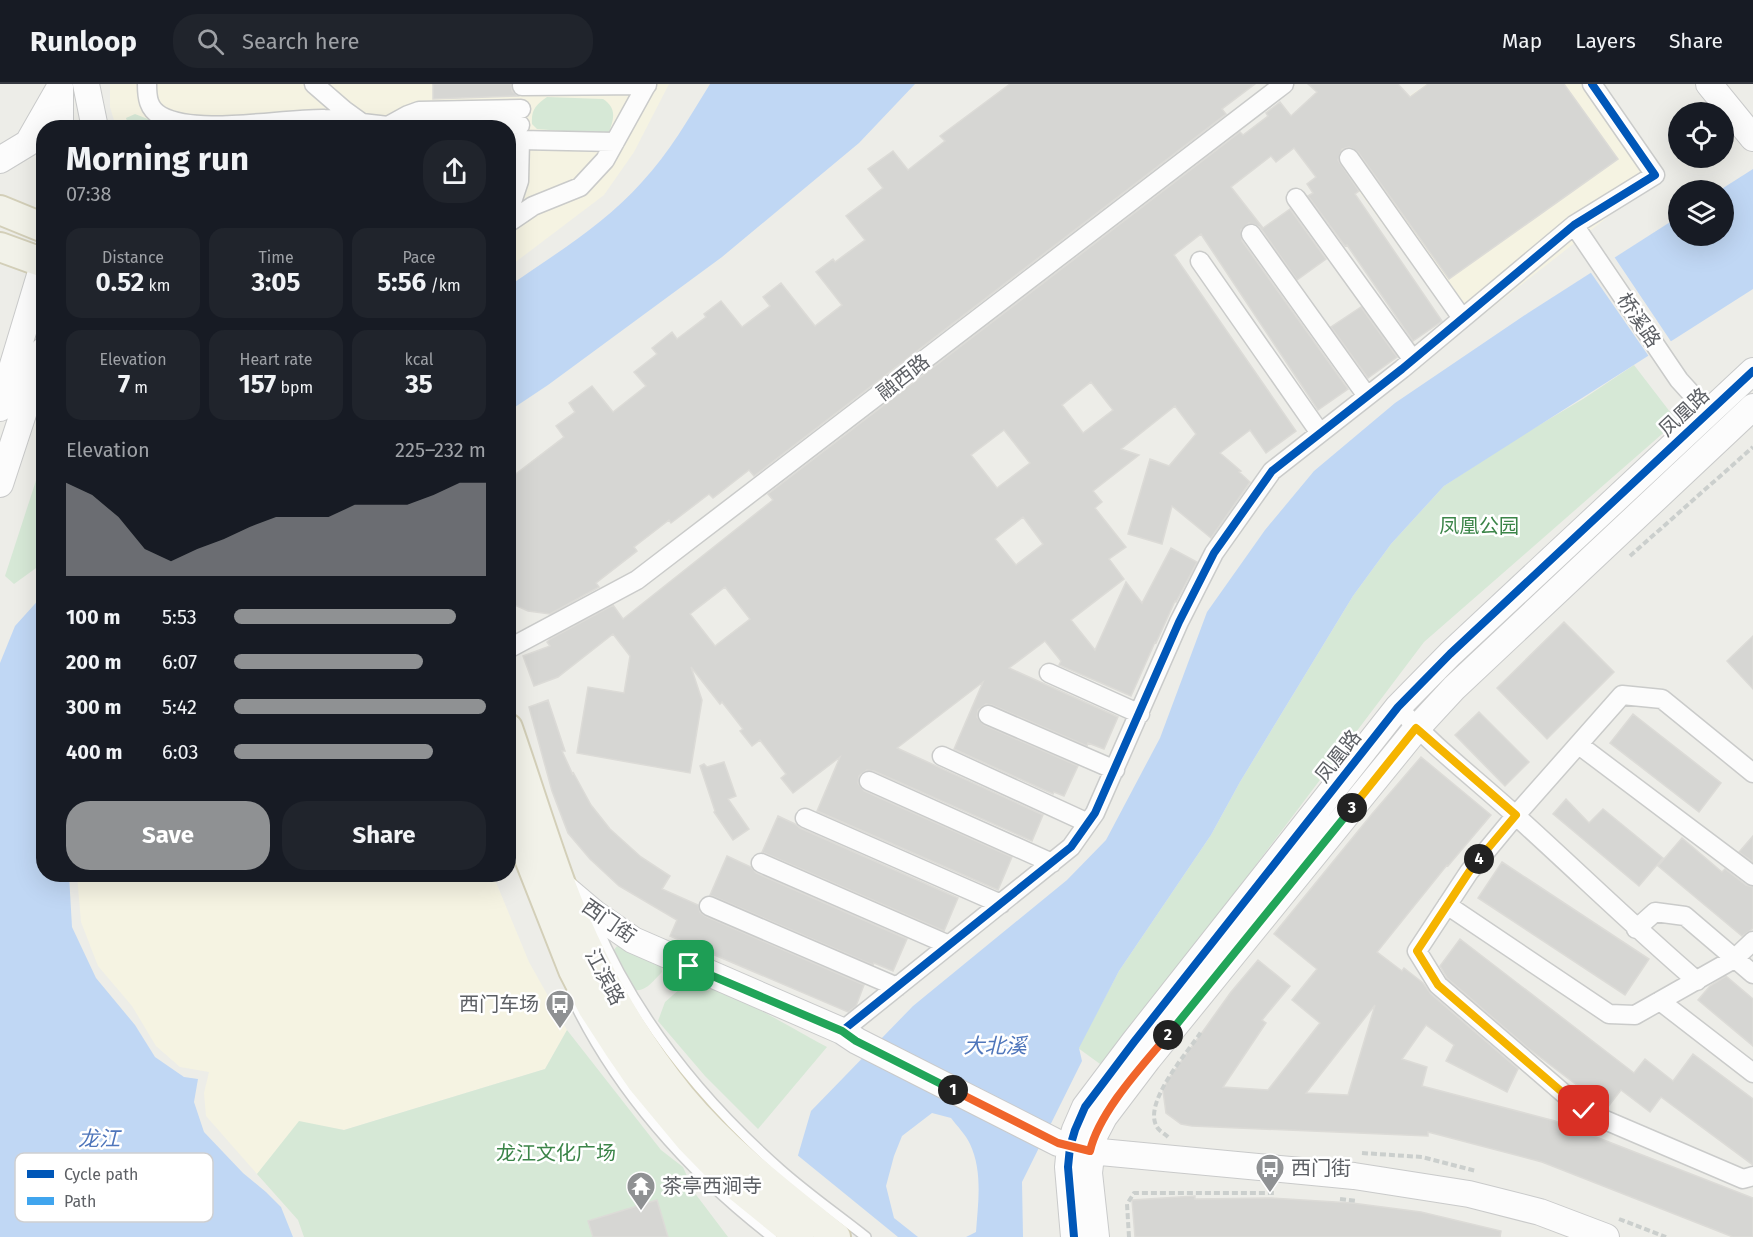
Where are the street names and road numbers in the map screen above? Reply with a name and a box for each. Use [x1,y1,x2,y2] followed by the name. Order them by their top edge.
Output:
[1612,288,1666,352] street label: 桥溪路
[872,349,934,405] street label: 融西路
[1654,383,1714,441] street label: 凤凰路
[1310,725,1366,787] street label: 凤凰路
[578,894,640,948] street label: 西门街
[580,945,630,1009] street label: 江滨路

